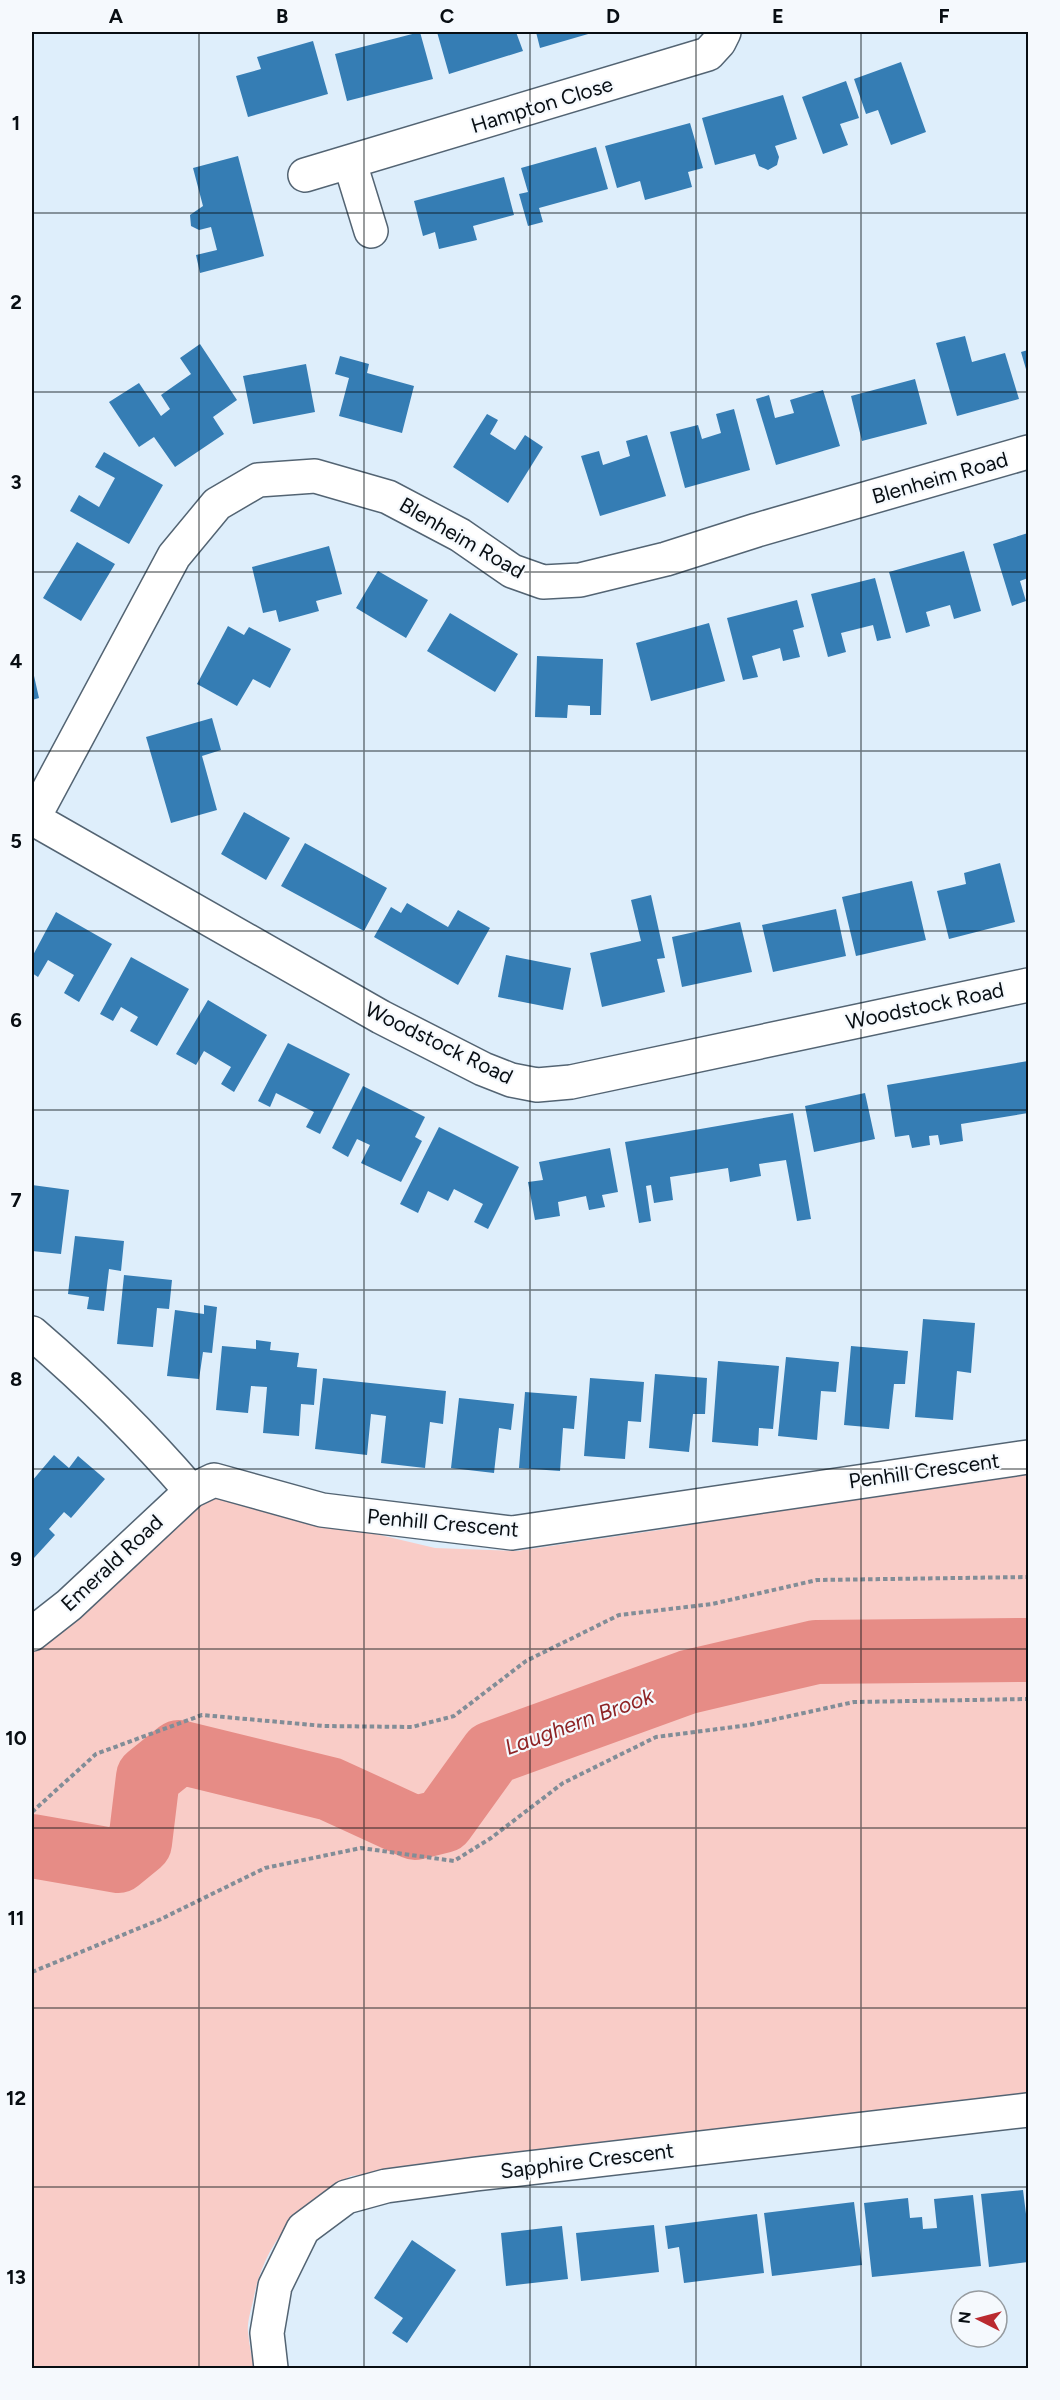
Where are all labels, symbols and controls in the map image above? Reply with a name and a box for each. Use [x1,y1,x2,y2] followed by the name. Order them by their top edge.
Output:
[109,4,124,28] text: A
[276,4,288,28] text: B
[440,4,454,28] text: C
[606,4,620,28] text: D
[772,4,784,28] text: E
[938,4,950,28] text: F
[468,71,616,138] street label: Hampton Close
[12,111,20,135] text: 1
[10,290,22,314] text: 2
[869,446,1011,509] street label: Blenheim Road
[10,470,22,494] text: 3
[395,492,529,583] street label: Blenheim Road
[10,649,23,673] text: 4
[10,829,22,853] text: 5
[844,977,1006,1034] street label: Woodstock Road
[361,996,517,1089] street label: Woodstock Road
[10,1008,22,1032] text: 6
[10,1188,22,1212] text: 7
[10,1367,22,1391] text: 8
[847,1448,1001,1493] street label: Penhill Crescent
[366,1503,520,1542] street label: Penhill Crescent
[56,1509,168,1616] street label: Emerald Road
[10,1547,22,1571] text: 9
[501,1682,658,1761] water label: Laughern Brook
[5,1726,27,1750] text: 10
[8,1906,24,1930] text: 11
[6,2086,26,2110] text: 12
[499,2137,675,2184] street label: Sapphire Crescent
[6,2265,26,2289] text: 13
[949,2289,1009,2349] north arrow
[954,2310,975,2325] text: N

